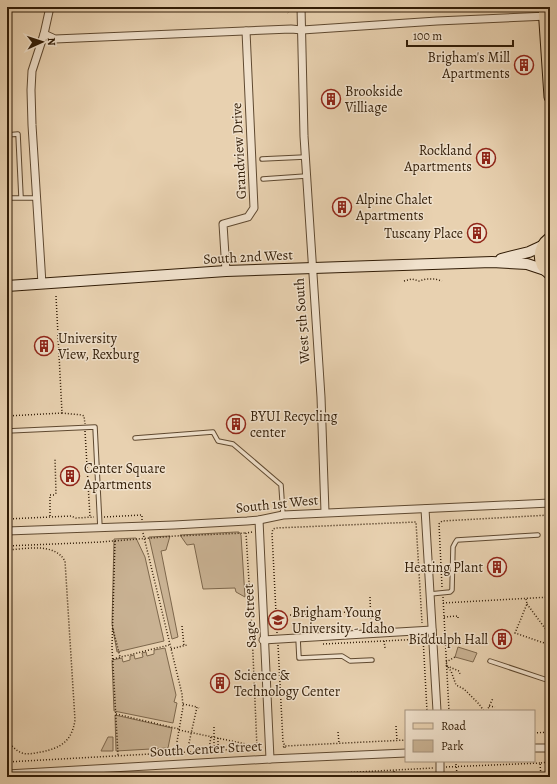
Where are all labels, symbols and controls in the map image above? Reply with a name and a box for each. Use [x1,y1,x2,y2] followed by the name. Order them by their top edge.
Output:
[22,22,62,62] north arrow
[407,22,513,48] scale bar
[413,28,442,44] text: 100 m
[44,37,59,46] text: N
[428,48,511,83] place label: Brigham's Mill Apartments
[513,54,535,76] building icon: Brigham's Mill Apartments
[344,82,403,117] place label: Brookside Villiage
[320,88,342,110] building icon: Brookside Villiage
[227,102,251,200] street label: Grandview Drive
[403,141,472,176] place label: Rockland Apartments
[475,147,497,169] building icon: Rockland Apartments
[355,190,433,225] place label: Alpine Chalet Apartments
[331,196,353,218] building icon: Alpine Chalet Apartments
[466,222,488,244] building icon: Tuscany Place
[384,224,463,243] place label: Tuscany Place
[203,245,294,269] street label: South 2nd West
[289,277,315,366] street label: West 5th South
[57,329,140,364] place label: University View, Rexburg
[33,335,55,357] building icon: University View, Rexburg
[250,407,338,442] place label: BYUI Recycling center
[225,413,247,435] building icon: BYUI Recycling center
[83,459,165,494] place label: Center Square Apartments
[59,465,81,487] building icon: Center Square Apartments
[235,490,320,518] street label: South 1st West
[486,556,508,578] building icon: Heating Plant
[404,558,483,577] place label: Heating Plant
[239,583,261,649] street label: Sage Street
[292,603,395,638] place label: Brigham Young University - Idaho
[267,609,289,631] school or university icon: Brigham Young University - Idaho
[491,628,513,650] building icon: Biddulph Hall
[409,630,489,649] place label: Biddulph Hall
[234,666,341,701] place label: Science & Technology Center
[209,672,231,694] building icon: Science & Technology Center
[405,710,535,762] legend
[441,718,467,734] text: Road
[149,737,263,761] street label: South Center Street
[441,738,464,754] text: Park

